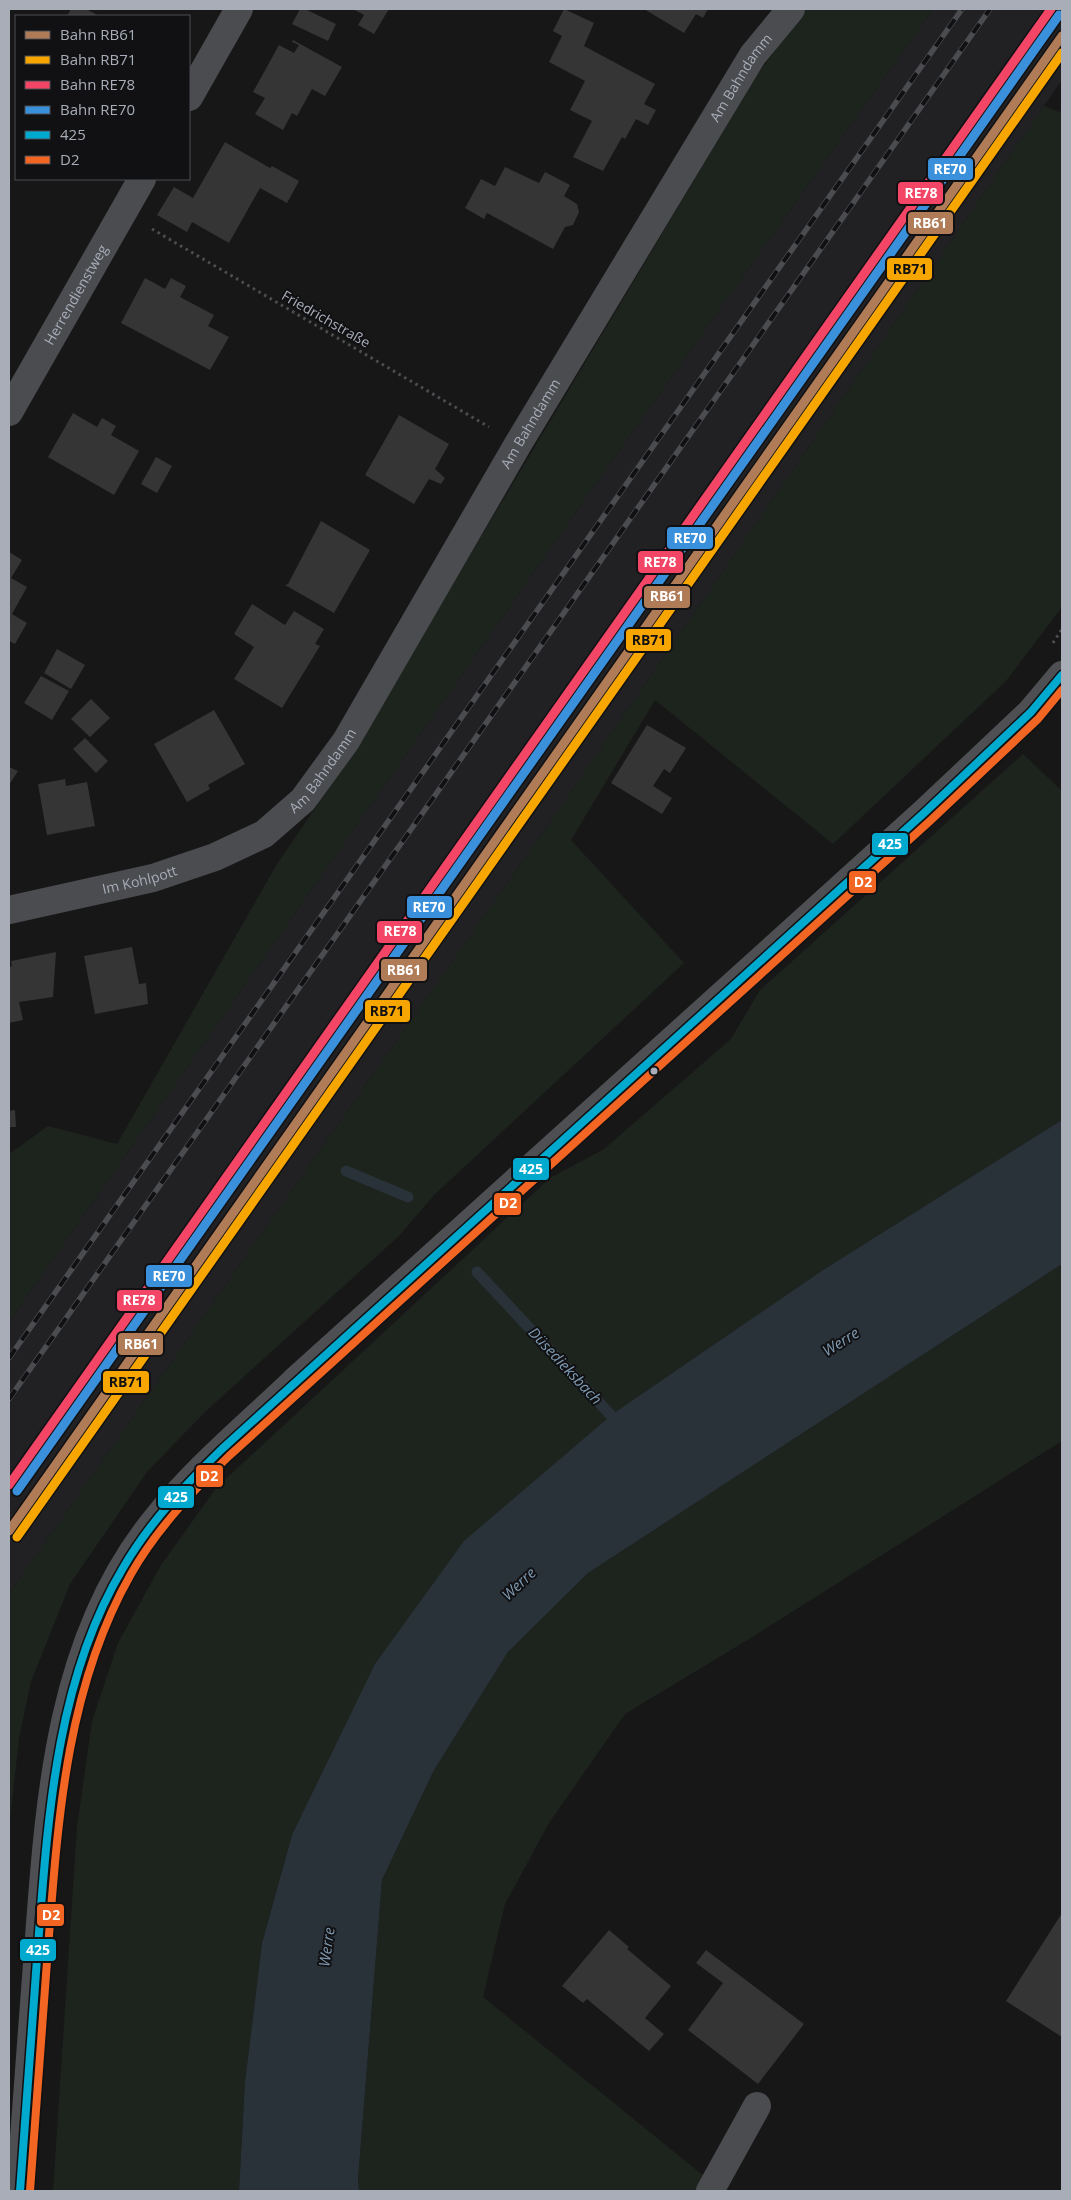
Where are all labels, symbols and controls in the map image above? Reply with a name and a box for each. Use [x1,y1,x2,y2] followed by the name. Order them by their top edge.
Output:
[15,15,190,180] legend
[60,24,136,44] text: Bahn RB61
[705,29,776,125] street label: Am Bahndamm
[60,49,136,69] text: Bahn RB71
[60,74,135,94] text: Bahn RE78
[60,99,135,119] text: Bahn RE70
[60,124,86,144] text: 425
[60,149,79,169] text: D2
[927,157,974,181] line badge: RE70
[933,159,967,178] text: RE70
[897,181,944,205] line badge: RE78
[904,183,938,202] text: RE78
[907,211,954,235] line badge: RB61
[913,213,947,232] text: RB61
[39,240,112,348] street label: Herrendienstweg
[886,257,933,281] line badge: RB71
[893,259,927,278] text: RB71
[279,286,374,352] street label: Friedrichstraße
[496,375,564,472] street label: Am Bahndamm
[666,526,714,550] line badge: RE70
[673,528,707,547] text: RE70
[637,550,684,574] line badge: RE78
[643,552,677,571] text: RE78
[643,585,691,609] line badge: RB61
[650,586,684,605] text: RB61
[625,628,672,652] line badge: RB71
[632,630,666,649] text: RB71
[285,725,360,817] street label: Am Bahndamm
[871,832,909,856] line badge: 425
[878,834,902,853] text: 425
[100,861,179,898] street label: Im Kohlpott
[848,870,877,894] line badge: D2
[854,872,872,891] text: D2
[406,895,453,919] line badge: RE70
[412,897,446,916] text: RE70
[376,920,423,944] line badge: RE78
[383,921,417,940] text: RE78
[380,958,428,982] line badge: RB61
[387,960,421,979] text: RB61
[364,999,411,1023] line badge: RB71
[370,1001,404,1020] text: RB71
[649,1066,659,1076] unlabelled marker
[512,1157,550,1181] line badge: 425
[519,1159,543,1178] text: 425
[493,1192,522,1216] line badge: D2
[499,1193,517,1212] text: D2
[145,1264,193,1288] line badge: RE70
[152,1266,186,1285] text: RE70
[116,1289,163,1312] line badge: RE78
[122,1290,156,1309] text: RE78
[525,1322,607,1408] water label: Düsedieksbach
[818,1322,863,1360] water label: Werre
[117,1332,164,1356] line badge: RB61
[124,1334,158,1353] text: RB61
[102,1370,150,1394] line badge: RB71
[109,1372,143,1391] text: RB71
[195,1464,224,1488] line badge: D2
[200,1466,218,1485] text: D2
[157,1485,195,1509] line badge: 425
[164,1487,188,1506] text: 425
[497,1562,540,1604] water label: Werre
[36,1903,65,1927] line badge: D2
[42,1905,60,1924] text: D2
[313,1925,339,1968] water label: Werre
[19,1938,57,1962] line badge: 425
[26,1940,50,1959] text: 425

